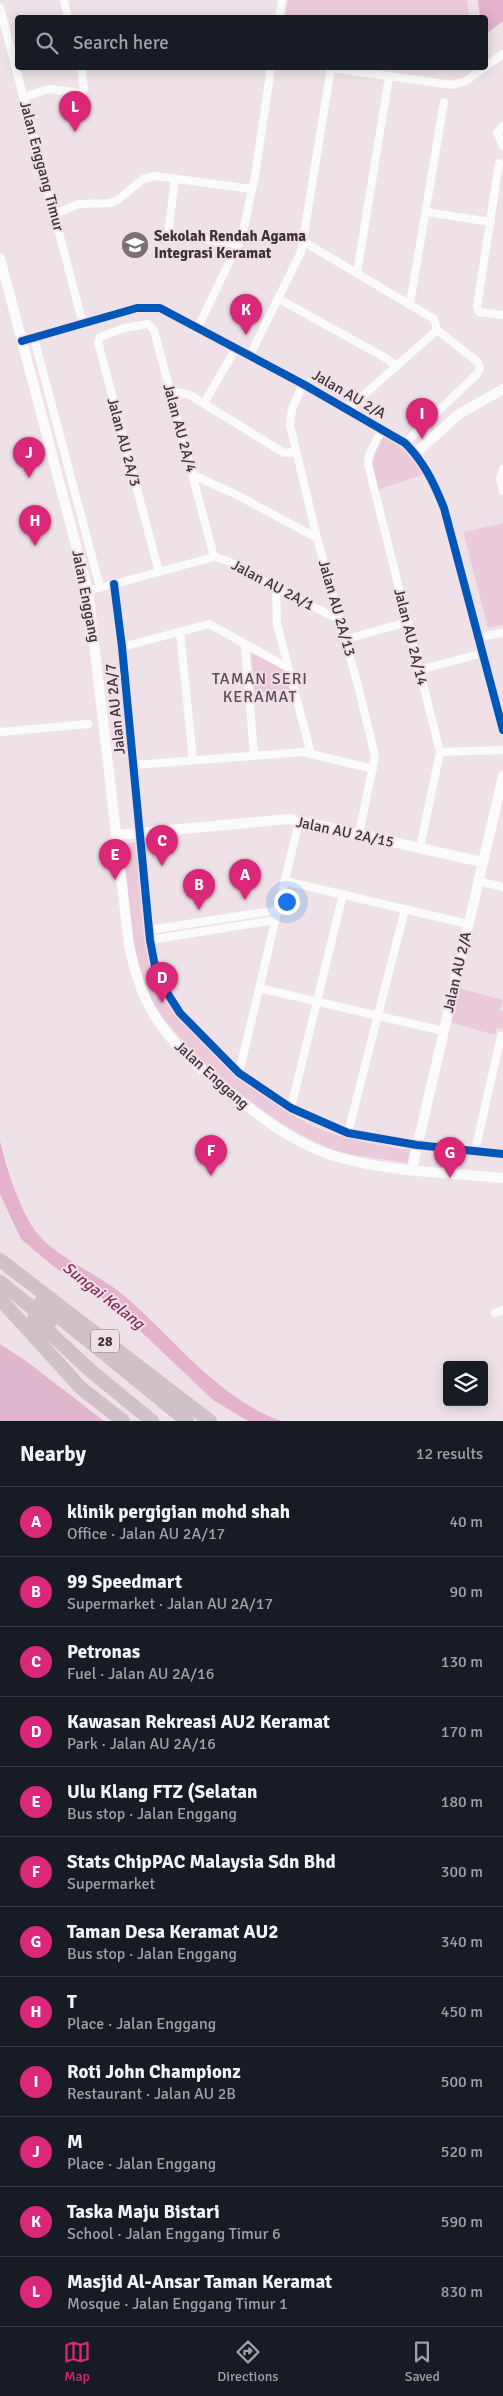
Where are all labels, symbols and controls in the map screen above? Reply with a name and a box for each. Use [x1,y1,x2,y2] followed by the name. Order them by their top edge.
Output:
[15,15,488,70] search box
[33,29,61,57] icon: search
[73,31,169,55] text: Search here
[59,91,91,132] pin: L
[16,99,68,234] street label: Jalan Enggang Timur
[154,227,306,262] place label: Sekolah Rendah Agama Integrasi Keramat
[120,230,150,260] school or university icon: Sekolah Rendah Agama Integrasi Keramat
[230,294,262,335] pin: K
[309,366,389,422] street label: Jalan AU 2/A
[159,382,201,474] street label: Jalan AU 2A/4
[103,396,145,488] street label: Jalan AU 2A/3
[406,398,438,439] pin: I
[13,437,45,478] pin: J
[19,505,51,546] pin: H
[68,548,104,644] street label: Jalan Enggang
[228,556,318,614] street label: Jalan AU 2A/1
[315,558,359,658] street label: Jalan AU 2A/13
[390,587,432,687] street label: Jalan AU 2A/14
[101,663,129,755] street label: Jalan AU 2A/7
[212,669,308,707] district label: TAMAN SERI KERAMAT
[294,813,396,851] street label: Jalan AU 2A/15
[146,825,178,866] pin: C
[99,839,131,880] pin: E
[229,859,261,900] pin: A
[183,869,215,910] pin: B
[274,889,300,915] your location
[439,930,475,1014] street label: Jalan AU 2/A
[146,962,178,1003] pin: D
[171,1037,253,1113] street label: Jalan Enggang
[195,1135,227,1176] pin: F
[434,1137,466,1178] pin: G
[59,1258,149,1335] water label: Sungai Kelang
[91,1330,119,1352] road number: 28
[443,1361,488,1406] map controls
[443,1361,488,1406] button: layers
[20,1441,86,1467] text: Nearby
[416,1444,483,1464] text: 12 results
[67,1500,290,1524] text: klinik pergigian mohd shah
[31,1512,41,1532] text: A
[449,1512,483,1532] text: 40 m
[67,1524,225,1544] text: Office · Jalan AU 2A/17
[67,1570,182,1594] text: 99 Speedmart
[31,1582,41,1602] text: B
[449,1582,483,1602] text: 90 m
[67,1594,273,1614] text: Supermarket · Jalan AU 2A/17
[67,1640,140,1664] text: Petronas
[31,1652,41,1672] text: C
[441,1652,483,1672] text: 130 m
[67,1664,214,1684] text: Fuel · Jalan AU 2A/16
[67,1710,330,1734] text: Kawasan Rekreasi AU2 Keramat
[31,1722,41,1742] text: D
[441,1722,483,1742] text: 170 m
[67,1734,216,1754] text: Park · Jalan AU 2A/16
[67,1780,257,1804] text: Ulu Klang FTZ (Selatan
[31,1792,41,1812] text: E
[441,1792,483,1812] text: 180 m
[67,1804,237,1824] text: Bus stop · Jalan Enggang
[67,1850,336,1874] text: Stats ChipPAC Malaysia Sdn Bhd
[32,1862,40,1882] text: F
[441,1862,483,1882] text: 300 m
[67,1874,155,1894] text: Supermarket
[67,1920,279,1944] text: Taman Desa Keramat AU2
[31,1932,41,1952] text: G
[441,1932,483,1952] text: 340 m
[67,1944,237,1964] text: Bus stop · Jalan Enggang
[67,1990,77,2014] text: T
[31,2002,41,2022] text: H
[441,2002,483,2022] text: 450 m
[67,2014,216,2034] text: Place · Jalan Enggang
[67,2060,241,2084] text: Roti John Championz
[33,2072,39,2092] text: I
[441,2072,483,2092] text: 500 m
[67,2084,236,2104] text: Restaurant · Jalan AU 2B
[67,2130,83,2154] text: M
[32,2142,40,2162] text: J
[441,2142,483,2162] text: 520 m
[67,2154,216,2174] text: Place · Jalan Enggang
[67,2200,220,2224] text: Taska Maju Bistari
[31,2212,41,2232] text: K
[441,2212,483,2232] text: 590 m
[67,2224,281,2244] text: School · Jalan Enggang Timur 6
[67,2270,332,2294] text: Masjid Al-Ansar Taman Keramat
[32,2282,40,2302] text: L
[441,2282,483,2302] text: 830 m
[67,2294,288,2314] text: Mosque · Jalan Enggang Timur 1
[63,2338,91,2385] tab: Map
[217,2338,278,2385] tab: Directions
[405,2338,440,2385] tab: Saved

